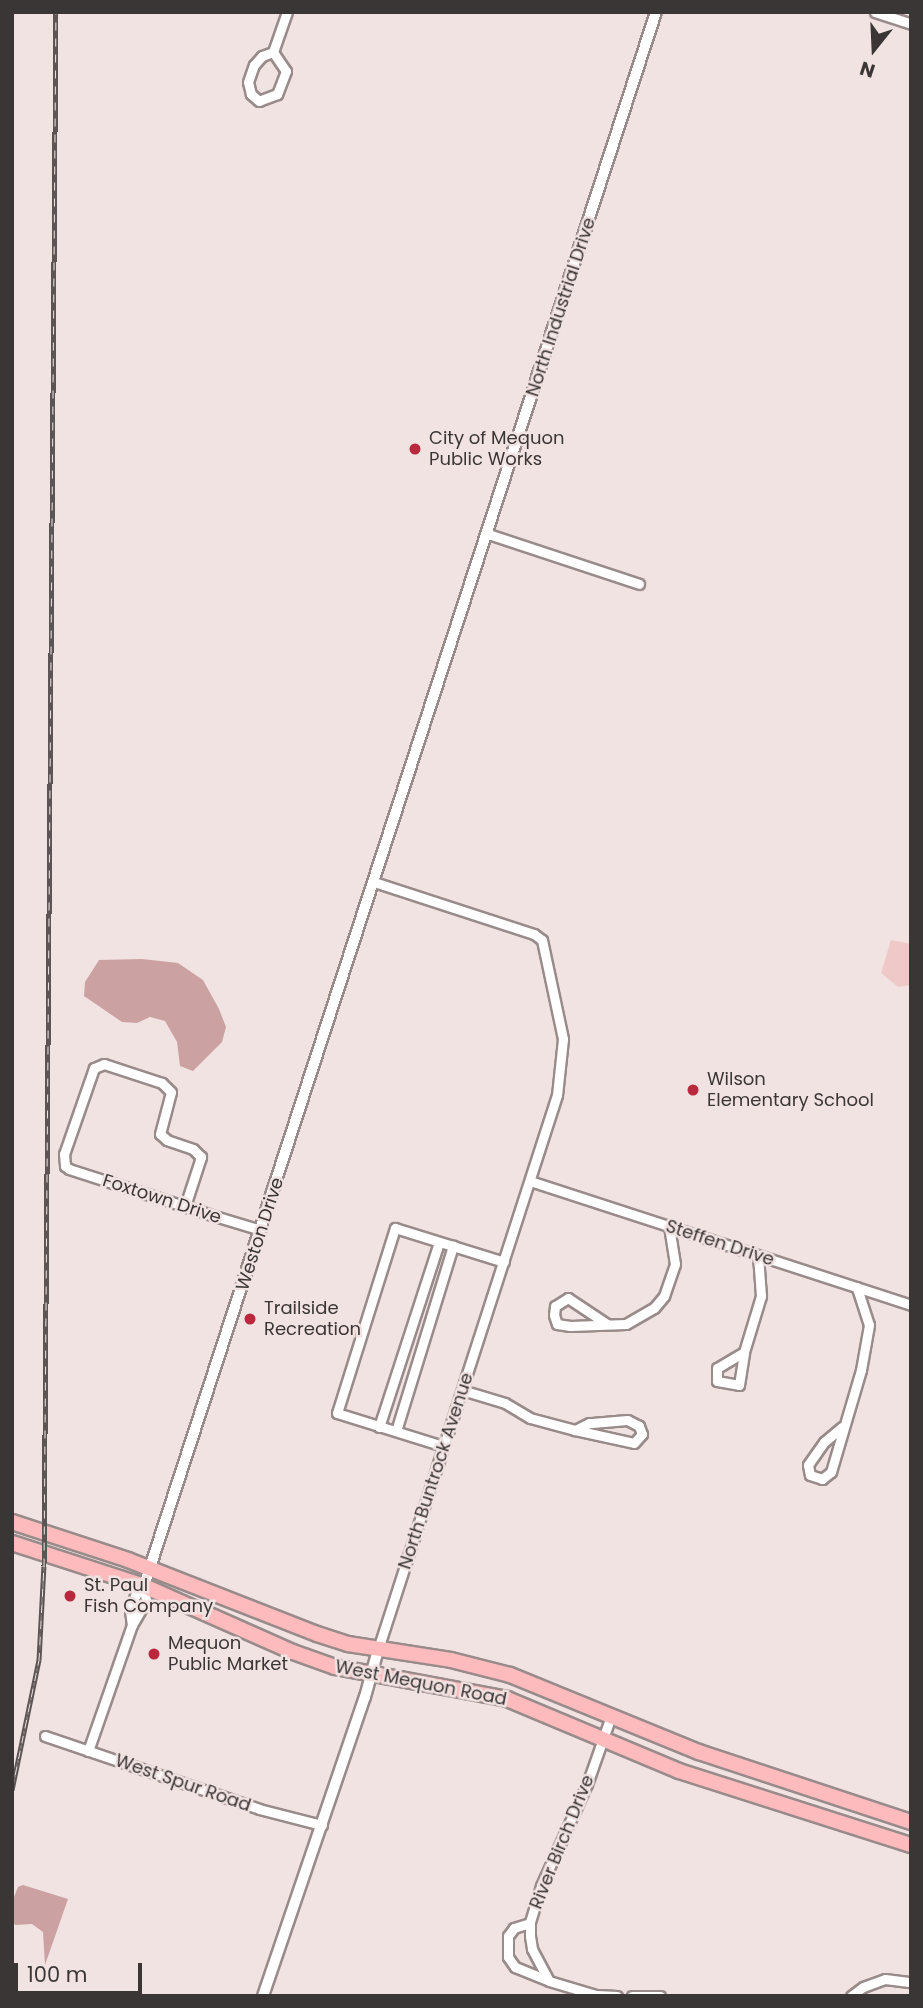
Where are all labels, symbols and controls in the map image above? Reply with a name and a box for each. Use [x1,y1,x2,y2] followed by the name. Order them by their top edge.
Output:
[839,14,909,84] north arrow
[856,54,878,84] text: N
[522,215,600,399] street label: North Industrial Drive
[429,428,564,471] place label: City of Mequon Public Works
[407,441,423,457] marker: City of Mequon Public Works
[707,1069,874,1112] place label: Wilson Elementary School
[685,1082,701,1098] marker: Wilson Elementary School
[100,1170,224,1228] street label: Foxtown Drive
[232,1175,288,1293] street label: Weston Drive
[663,1215,777,1271] street label: Steffen Drive
[264,1298,361,1340] place label: Trailside Recreation
[242,1311,258,1327] marker: Trailside Recreation
[394,1370,478,1572] street label: North Buntrock Avenue
[84,1575,213,1618] place label: St. Paul Fish Company
[62,1588,78,1604] marker: St. Paul Fish Company
[168,1633,288,1676] place label: Mequon Public Market
[146,1646,162,1662] marker: Mequon Public Market
[333,1656,509,1710] street label: West Mequon Road
[112,1750,254,1816] street label: West Spur Road
[525,1772,599,1912] street label: River Birch Drive
[18,1948,145,1992] scale bar
[27,1960,87,1989] text: 100 m

